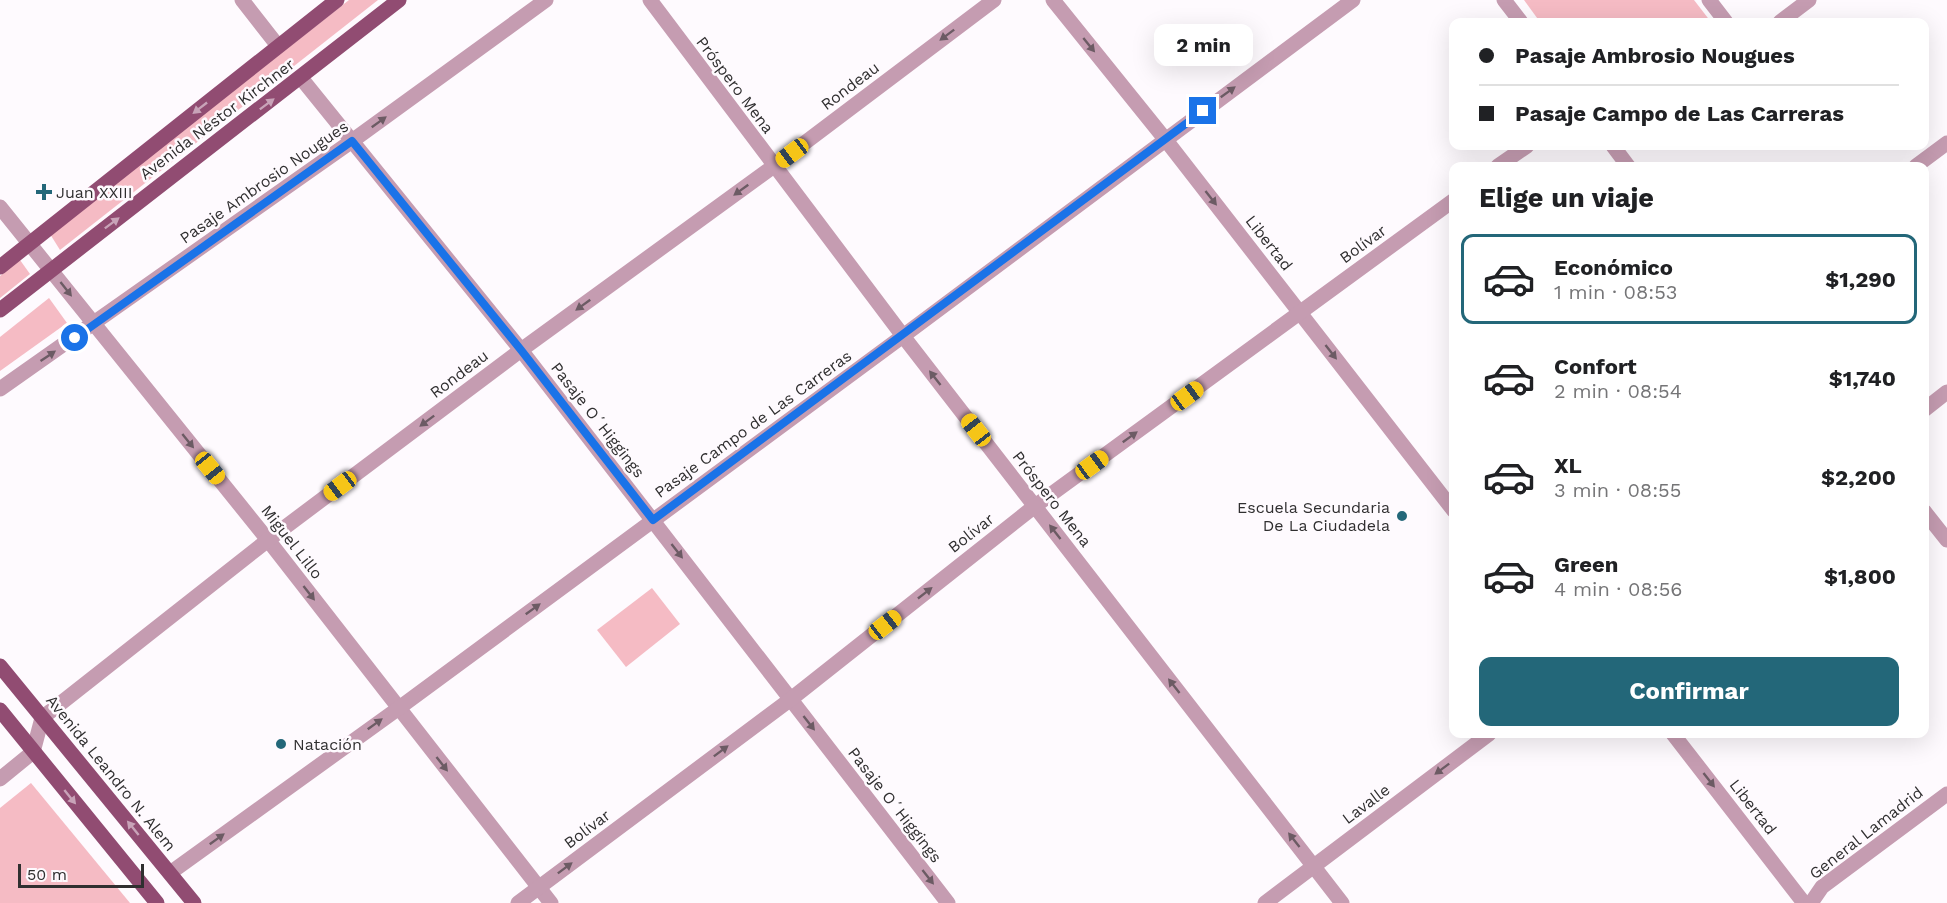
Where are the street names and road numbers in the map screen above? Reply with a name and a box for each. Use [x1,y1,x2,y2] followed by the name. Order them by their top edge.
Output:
[692,33,778,137] street label: Próspero Mena
[136,54,298,183] street label: Avenida Néstor Kirchner
[817,58,883,114] street label: Rondeau
[176,117,352,247] street label: Pasaje Ambrosio Nougues
[1242,212,1296,274] street label: Libertad
[1336,220,1390,267] street label: Bolívar
[426,346,492,402] street label: Rondeau
[651,346,855,502] street label: Pasaje Campo de Las Carreras
[547,359,649,481] street label: Pasaje O´Higgings
[1009,447,1095,551] street label: Próspero Mena
[257,501,327,583] street label: Miguel Lillo
[944,509,998,557] street label: Bolívar
[42,691,180,855] street label: Avenida Leandro N. Alem
[844,744,946,866] street label: Pasaje O´Higgings
[1726,776,1780,838] street label: Libertad
[1339,780,1393,828] street label: Lavalle
[1805,783,1927,883] street label: General Lamadrid
[560,805,614,853] street label: Bolívar

